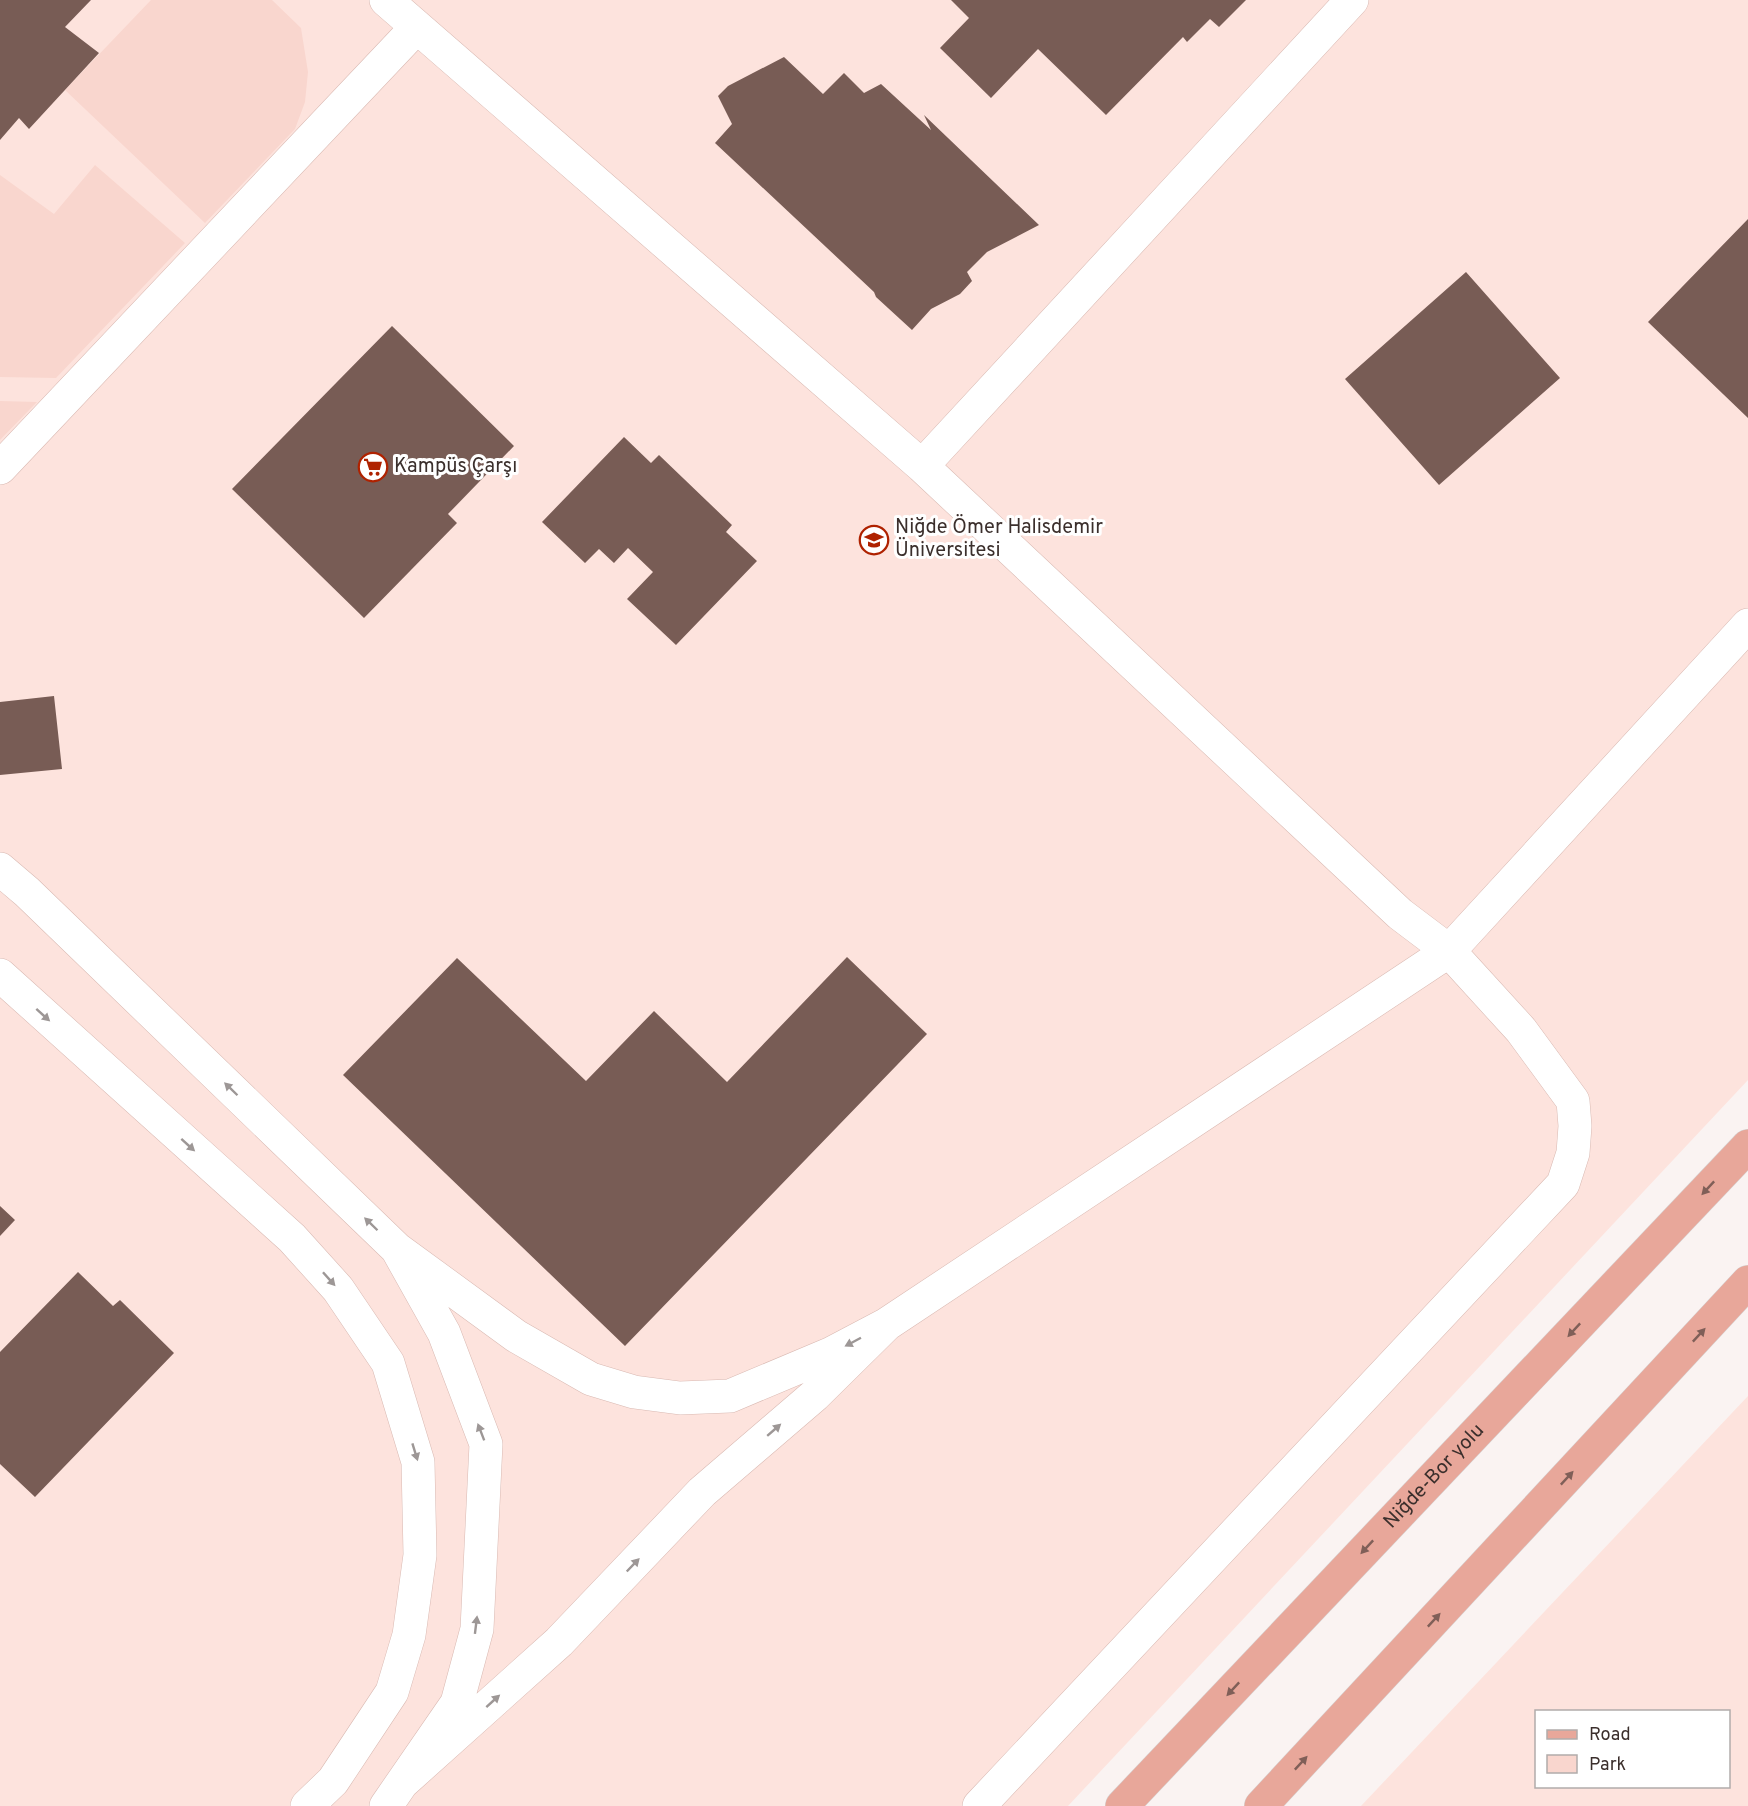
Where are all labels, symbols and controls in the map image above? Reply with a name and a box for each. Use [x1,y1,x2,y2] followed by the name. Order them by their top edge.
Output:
[357,451,389,483] supermarket icon: Kampüs Çarşı
[394,454,517,480] place label: Kampüs Çarşı
[895,514,1103,564] place label: Niğde Ömer Halisdemir Üniversitesi
[858,524,890,556] school or university icon: Niğde Ömer Halisdemir Üniversitesi
[36,1007,50,1021] one-way arrow
[224,1083,239,1096] one-way arrow
[181,1138,196,1152] one-way arrow
[1701,1181,1715,1196] one-way arrow
[365,1218,379,1232] one-way arrow
[322,1272,336,1287] one-way arrow
[1567,1322,1581,1336] one-way arrow
[1692,1327,1706,1342] one-way arrow
[844,1338,861,1347] one-way arrow
[1378,1418,1491,1535] street label: Niğde-Bor yolu
[476,1422,486,1440] one-way arrow
[766,1424,782,1437] one-way arrow
[411,1443,420,1461] one-way arrow
[1559,1471,1573,1485] one-way arrow
[1360,1540,1374,1555] one-way arrow
[625,1558,639,1572] one-way arrow
[1427,1613,1441,1628] one-way arrow
[471,1616,481,1635] one-way arrow
[1226,1681,1240,1696] one-way arrow
[485,1695,500,1708] one-way arrow
[1535,1710,1730,1788] legend
[1589,1724,1631,1747] text: Road
[1589,1754,1626,1777] text: Park
[1294,1756,1307,1771] one-way arrow

